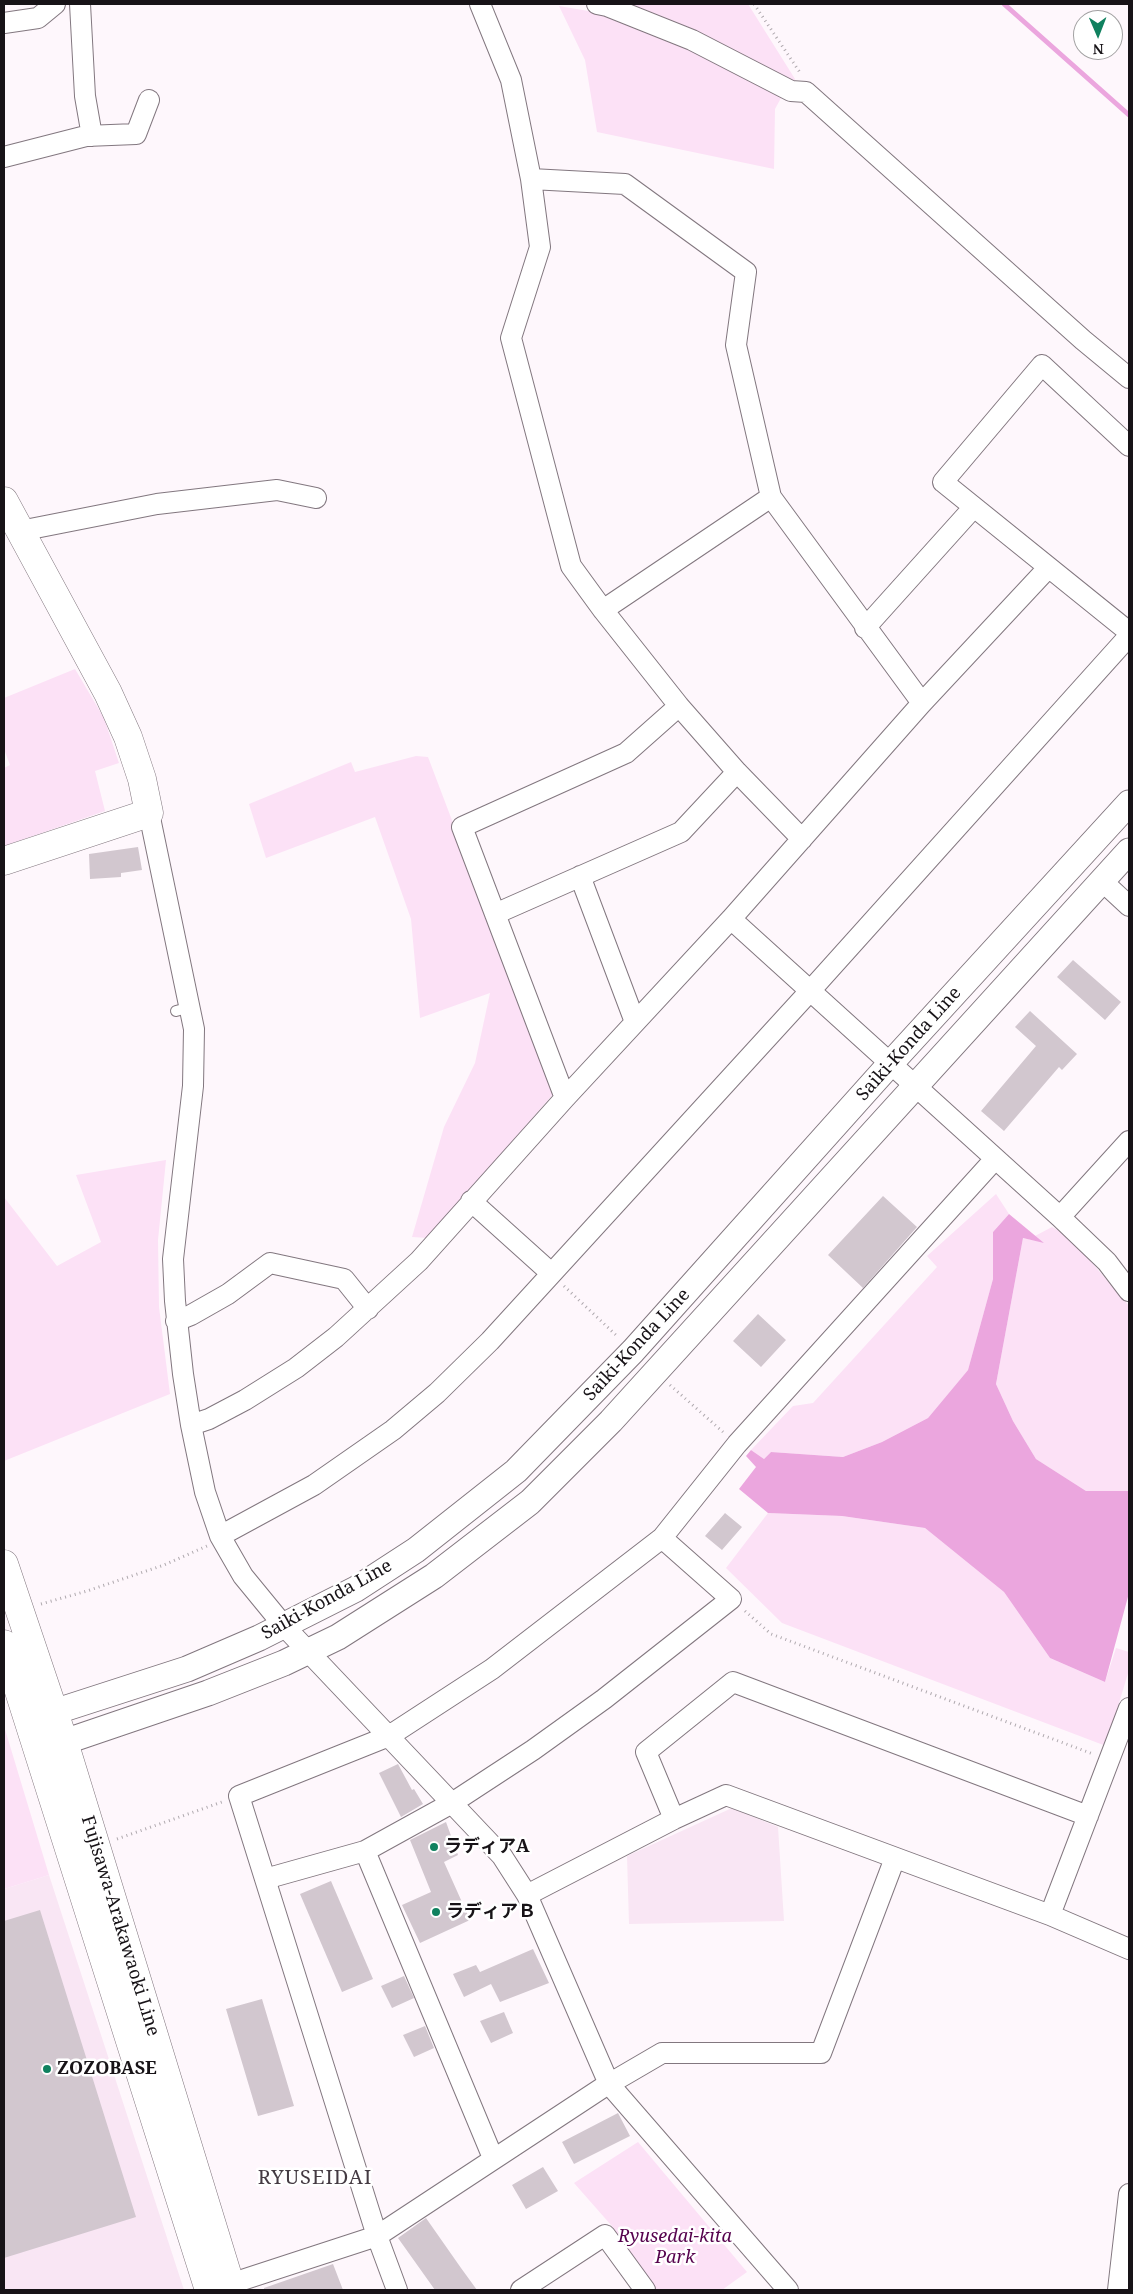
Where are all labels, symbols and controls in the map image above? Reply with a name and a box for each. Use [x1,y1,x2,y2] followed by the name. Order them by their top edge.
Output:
[1073,10,1123,60] north arrow
[1093,40,1104,59] text: N
[852,983,966,1105] street label: Saiki-Konda Line
[579,1284,695,1406] street label: Saiki-Konda Line
[258,1555,396,1645] street label: Saiki-Konda Line
[76,1813,164,2039] street label: Fujisawa-Arakawaoki Line
[444,1836,530,1858] place label: ラディアA
[428,1841,440,1853] marker: ラディアA
[446,1901,536,1923] place label: ラディアＢ
[430,1906,442,1918] marker: ラディアＢ
[57,2058,157,2080] place label: ZOZOBASE
[41,2063,53,2075] marker: ZOZOBASE
[257,2166,373,2190] district label: RYUSEIDAI
[618,2226,732,2268] park label: Ryusedai-kita Park

